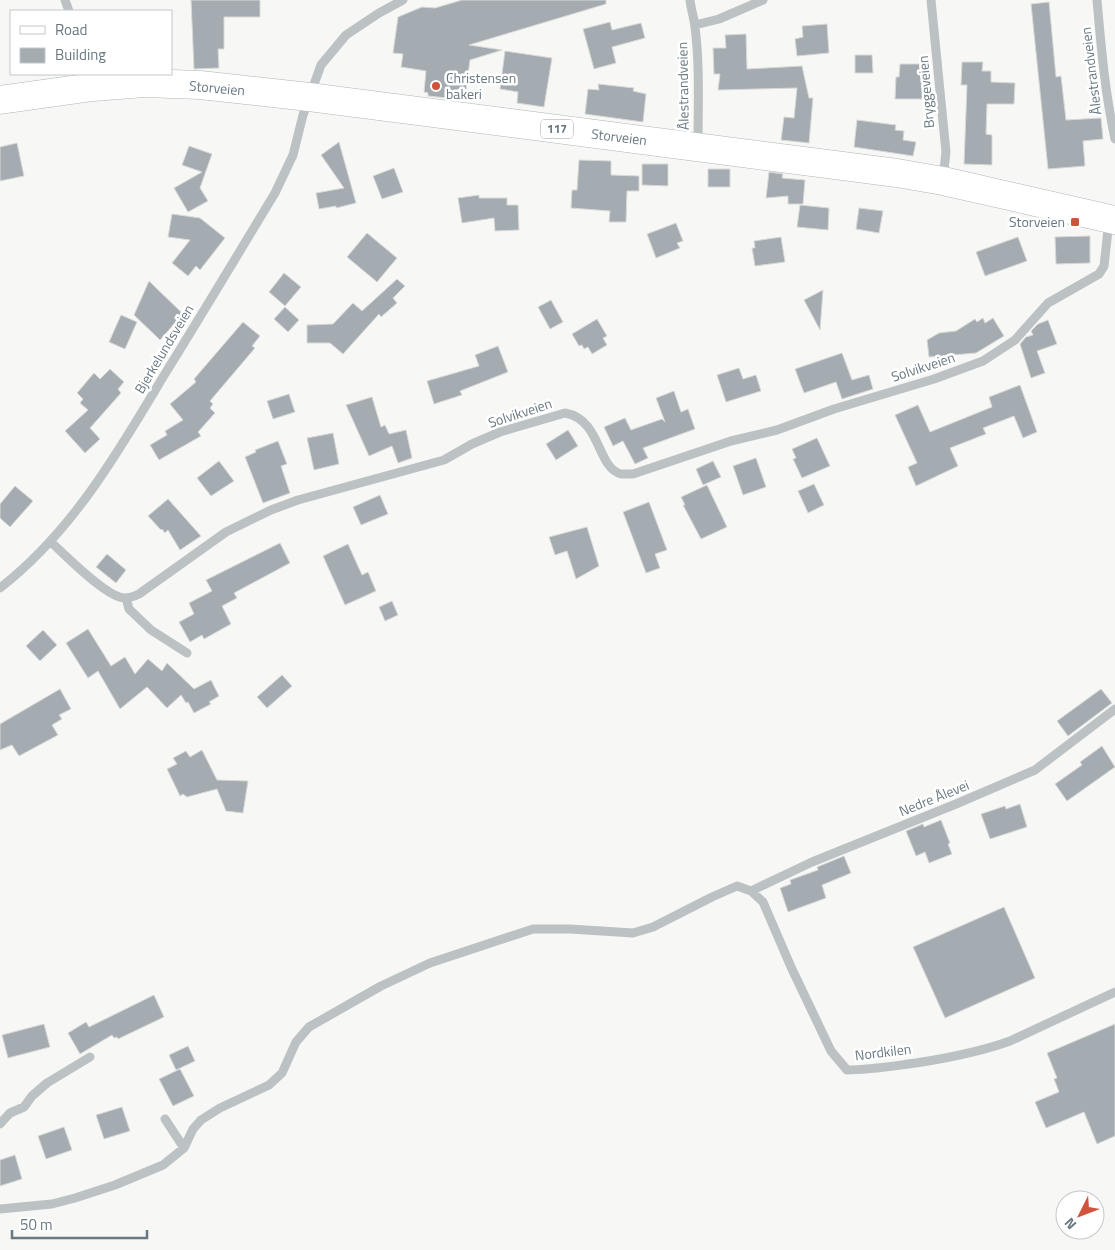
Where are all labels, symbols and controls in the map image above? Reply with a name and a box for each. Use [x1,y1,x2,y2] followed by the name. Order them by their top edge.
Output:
[10,10,172,75] legend
[55,18,87,41] text: Road
[1075,26,1106,116] street label: Ålestrandveien
[671,42,694,130] street label: Ålestrandveien
[55,43,106,66] text: Building
[912,55,939,129] street label: Bryggeveien
[446,67,516,104] place label: Christensen bakeri
[188,75,246,100] street label: Storveien
[430,80,442,92] marker: Christensen bakeri
[541,120,573,138] road number: 117
[590,123,648,150] street label: Storveien
[1009,211,1065,232] place label: Storveien
[1069,216,1081,228] marker: Storveien
[129,300,198,397] street label: Bjerkelundsveien
[888,346,958,387] street label: Solvikveien
[485,392,555,433] street label: Solvikveien
[896,774,972,821] street label: Nedre Ålevei
[854,1038,912,1065] street label: Nordkilen
[1055,1190,1105,1240] north arrow
[12,1208,148,1240] scale bar
[20,1213,53,1236] text: 50 m
[1059,1213,1081,1235] text: N

